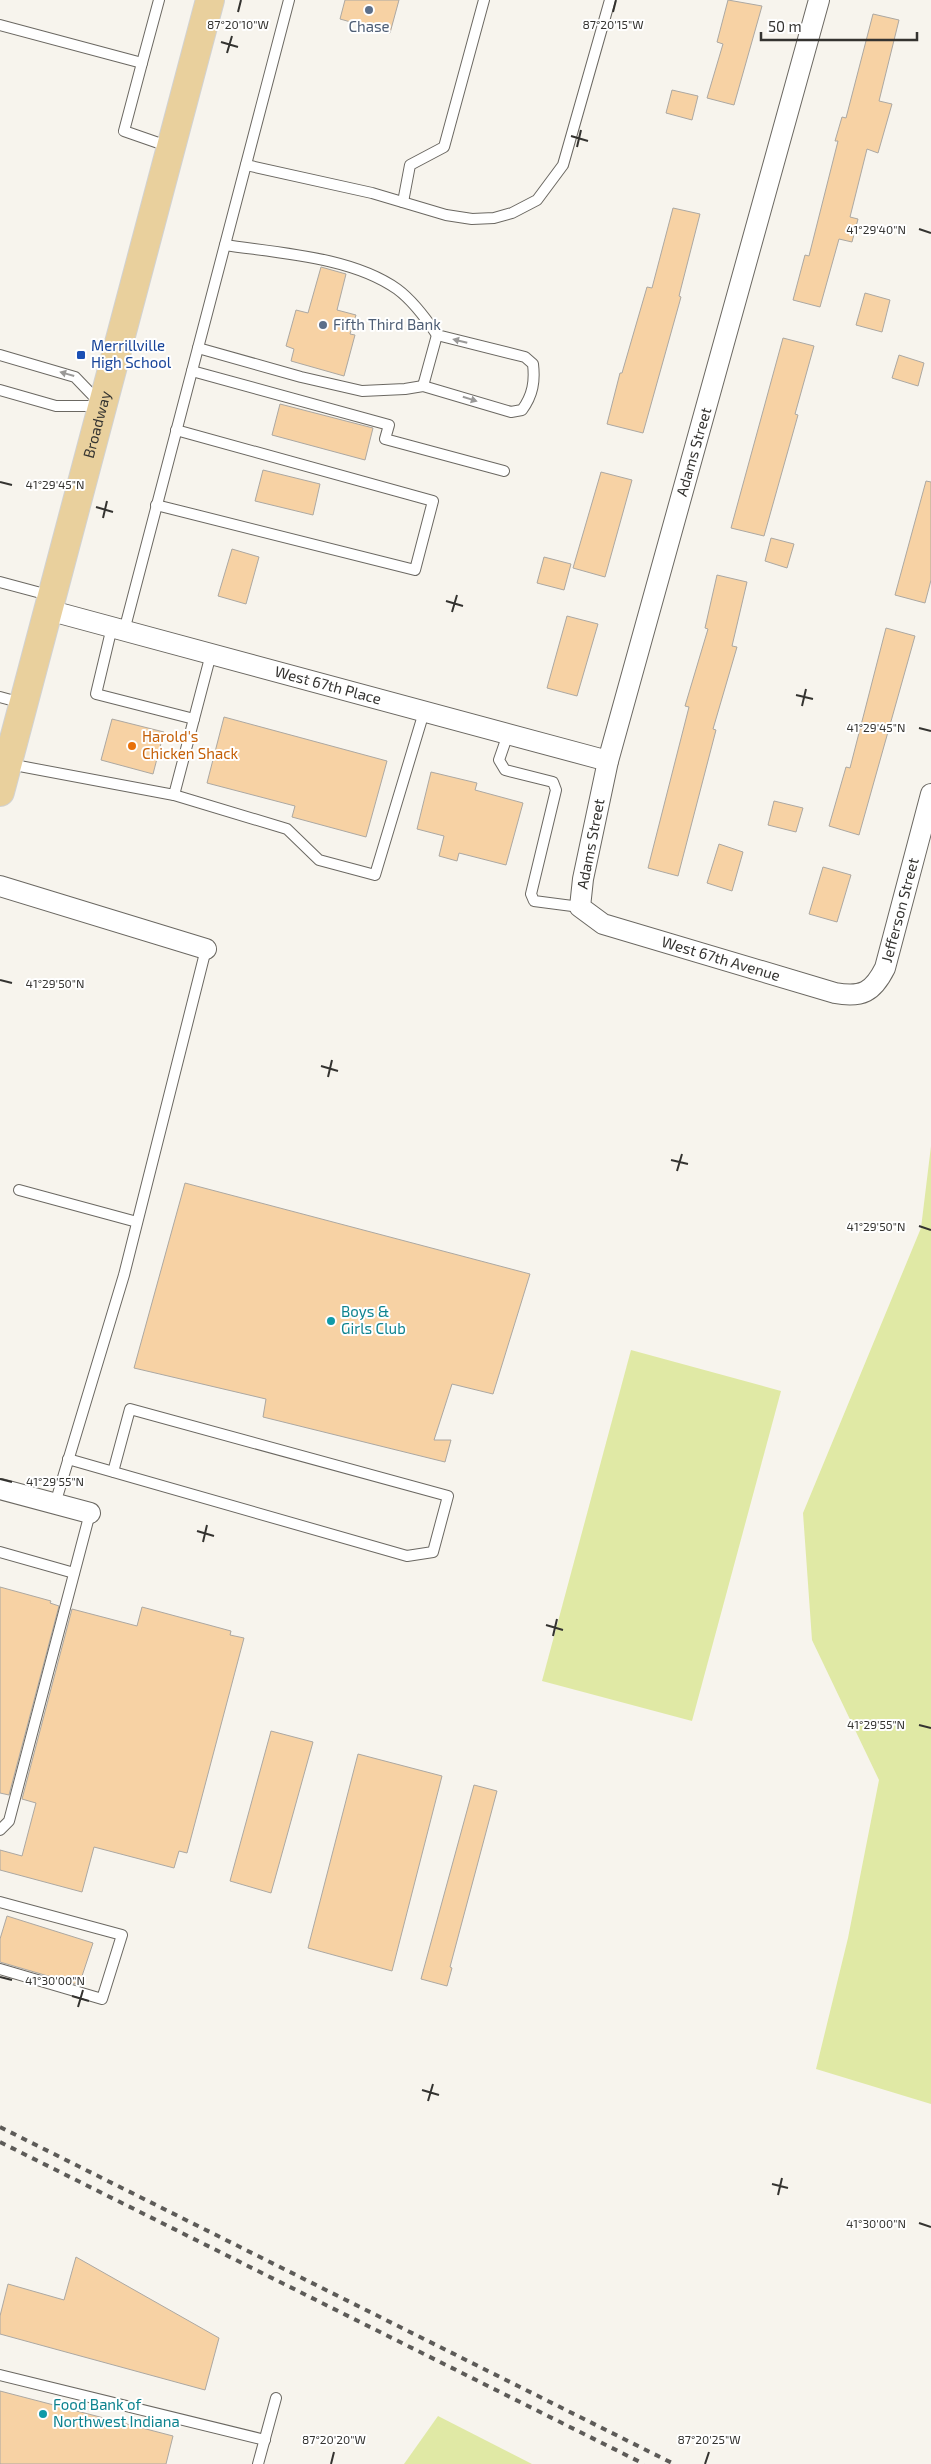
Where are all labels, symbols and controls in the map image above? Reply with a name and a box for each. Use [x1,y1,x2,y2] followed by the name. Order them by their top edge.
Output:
[363,4,375,16] marker: Chase
[761,10,917,42] scale bar
[207,17,269,31] text: 87°20'10"W
[348,17,390,35] place label: Chase
[582,17,644,31] text: 87°20'15"W
[768,17,802,35] text: 50 m
[846,222,906,236] text: 41°29'40"N
[333,315,441,333] place label: Fifth Third Bank
[317,319,329,331] marker: Fifth Third Bank
[91,336,172,371] place label: Merrillville High School
[453,337,468,345] one-way arrow
[75,349,87,361] marker: Merrillville High School
[59,370,74,378] one-way arrow
[79,389,114,460] street label: Broadway
[463,396,478,404] one-way arrow
[672,405,714,498] street label: Adams Street
[26,477,84,491] text: 41°29'45"N
[273,662,384,707] street label: West 67th Place
[847,720,905,734] text: 41°29'45"N
[142,727,239,762] place label: Harold's Chicken Shack
[126,740,138,752] marker: Harold's Chicken Shack
[572,797,608,891] street label: Adams Street
[877,855,922,964] street label: Jefferson Street
[660,932,782,984] street label: West 67th Avenue
[26,976,85,990] text: 41°29'50"N
[847,1219,906,1233] text: 41°29'50"N
[341,1302,406,1337] place label: Boys & Girls Club
[325,1315,337,1327] marker: Boys & Girls Club
[26,1474,84,1488] text: 41°29'55"N
[847,1717,905,1731] text: 41°29'55"N
[25,1973,85,1987] text: 41°30'00"N
[846,2216,906,2230] text: 41°30'00"N
[53,2395,180,2430] place label: Food Bank of Northwest Indiana
[37,2408,49,2420] marker: Food Bank of Northwest Indiana
[302,2432,366,2446] text: 87°20'20"W
[677,2432,741,2446] text: 87°20'25"W

